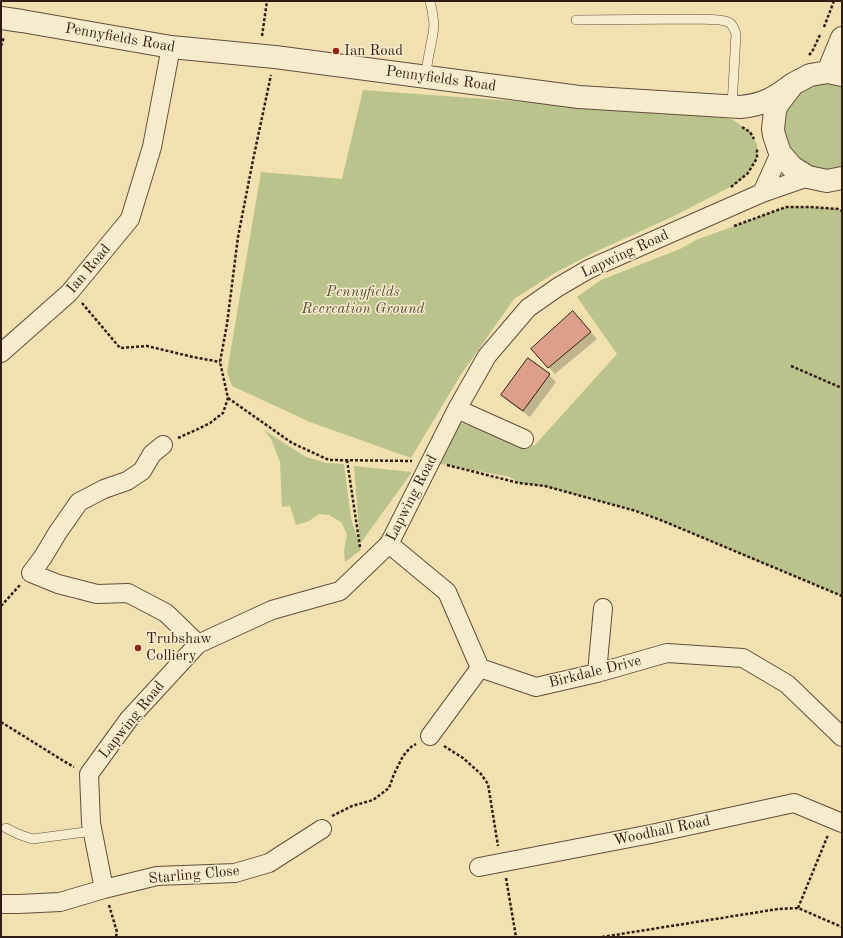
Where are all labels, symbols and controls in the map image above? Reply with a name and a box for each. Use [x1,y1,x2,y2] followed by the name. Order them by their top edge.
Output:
[64,19,176,57] street label: Pennyfields Road
[344,42,403,60] place label: Ian Road
[331,46,341,56] marker: Ian Road
[385,62,497,96] street label: Pennyfields Road
[578,226,672,282] street label: Lapwing Road
[63,241,115,297] street label: Ian Road
[301,283,425,318] park label: Pennyfields Recreation Ground
[383,452,441,544] street label: Lapwing Road
[146,630,212,665] place label: Trubshaw Colliery
[133,643,143,653] marker: Trubshaw Colliery
[547,652,643,692] street label: Birkdale Drive
[95,678,169,762] street label: Lapwing Road
[612,812,712,850] street label: Woodhall Road
[148,862,240,888] street label: Starling Close

